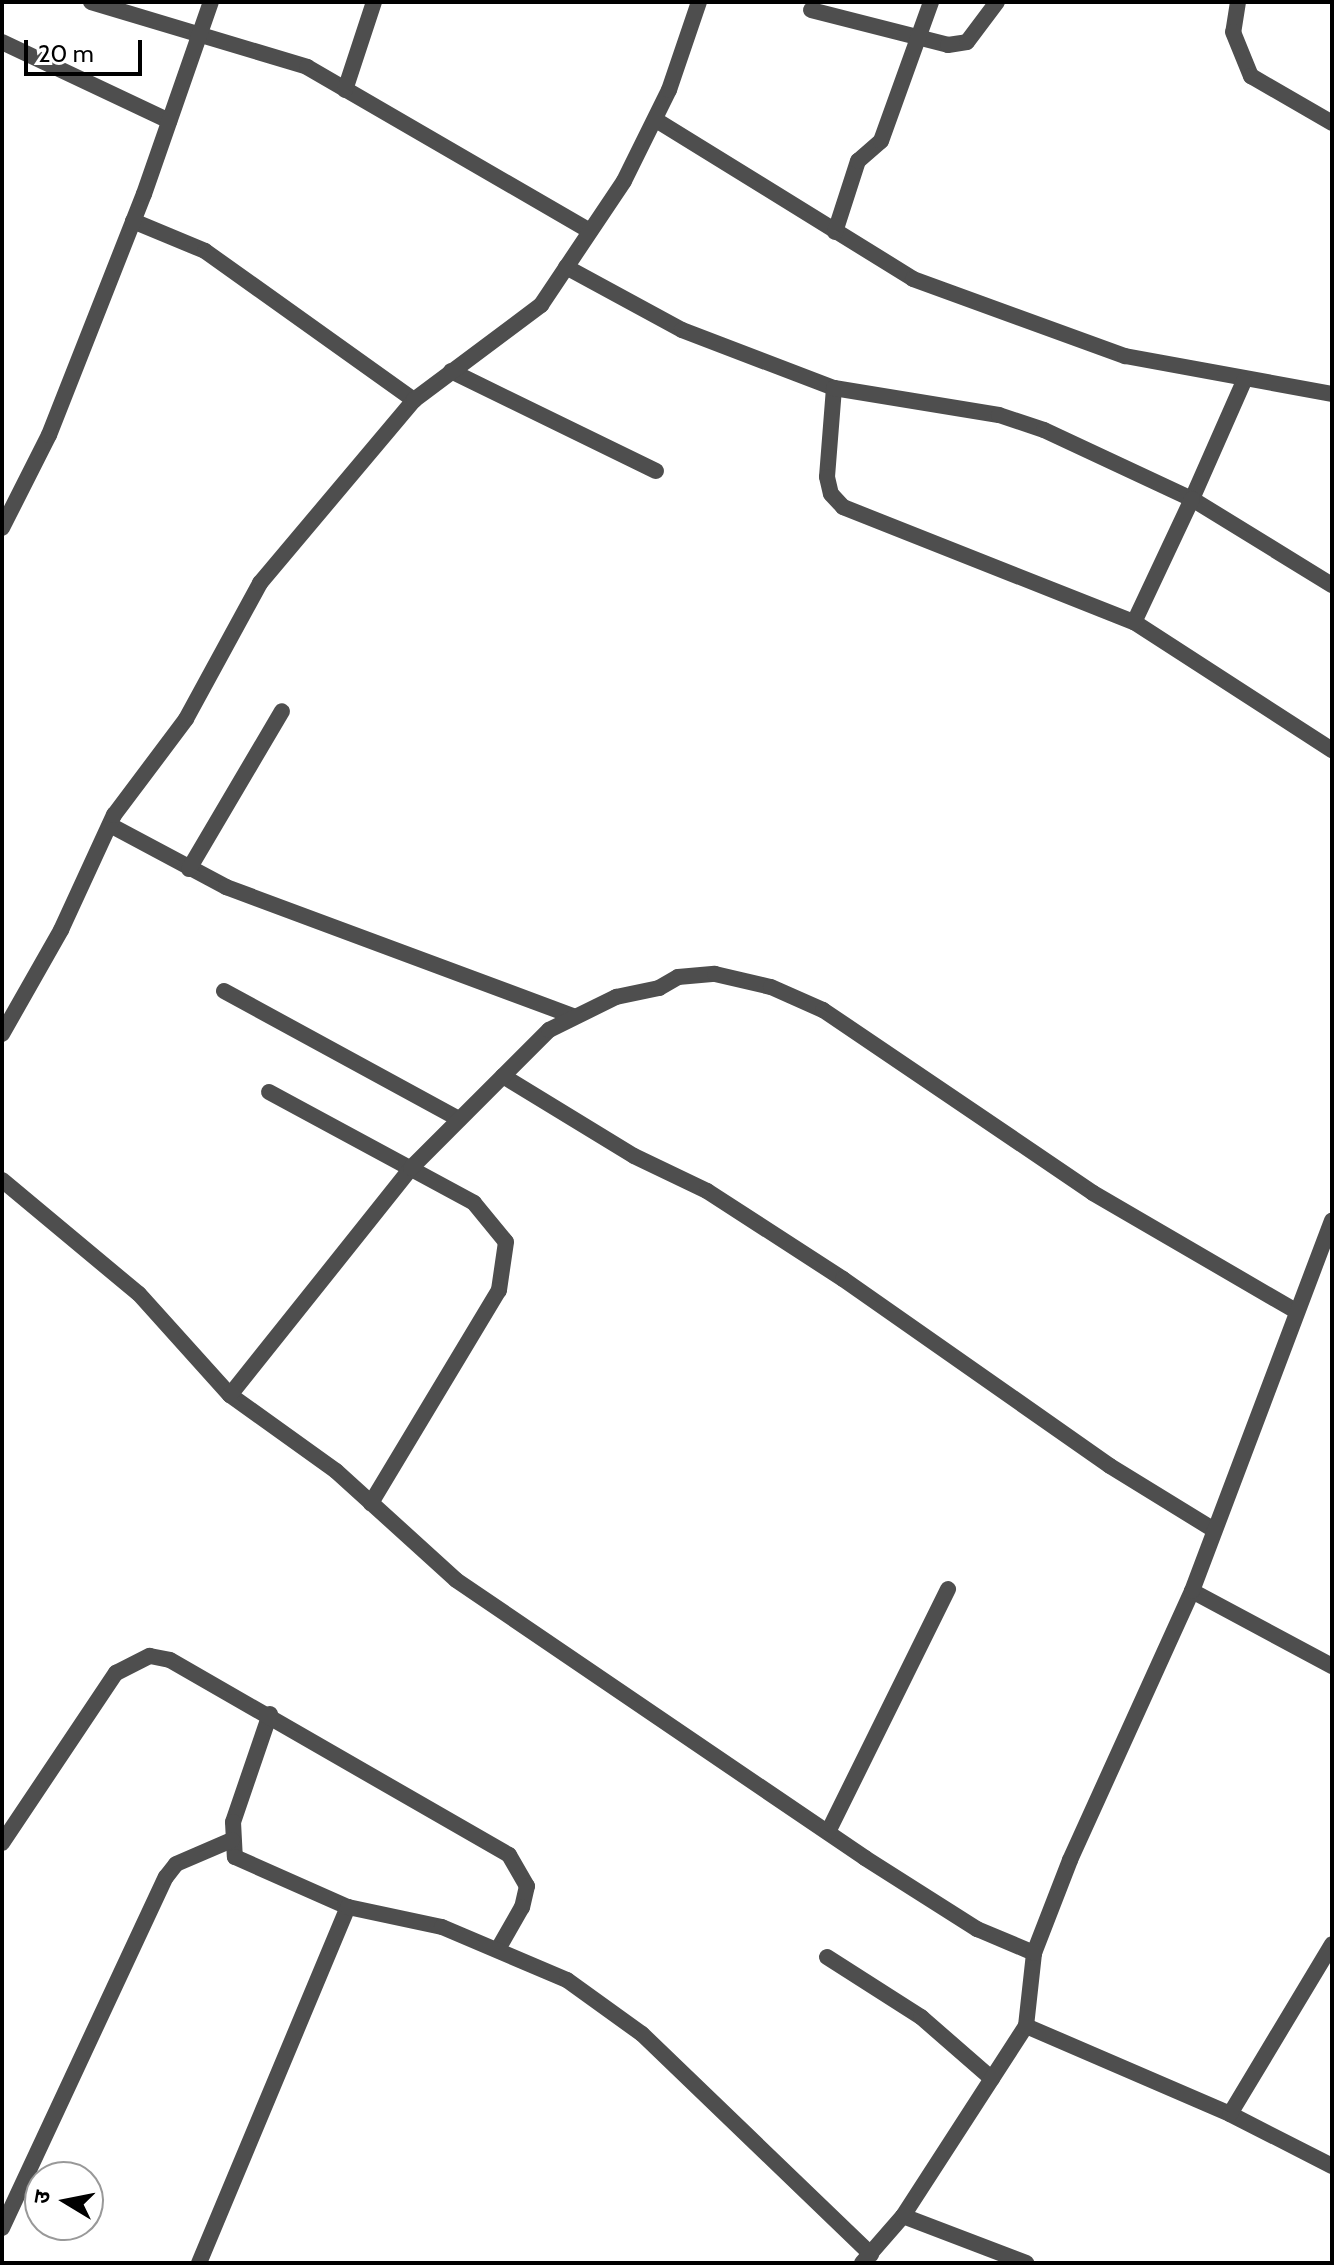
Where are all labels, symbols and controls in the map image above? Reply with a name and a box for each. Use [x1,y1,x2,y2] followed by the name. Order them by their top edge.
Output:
[28,24,146,74] scale bar
[38,39,94,68] text: 20 m
[24,2161,104,2241] north arrow
[27,2188,56,2206] text: उ

